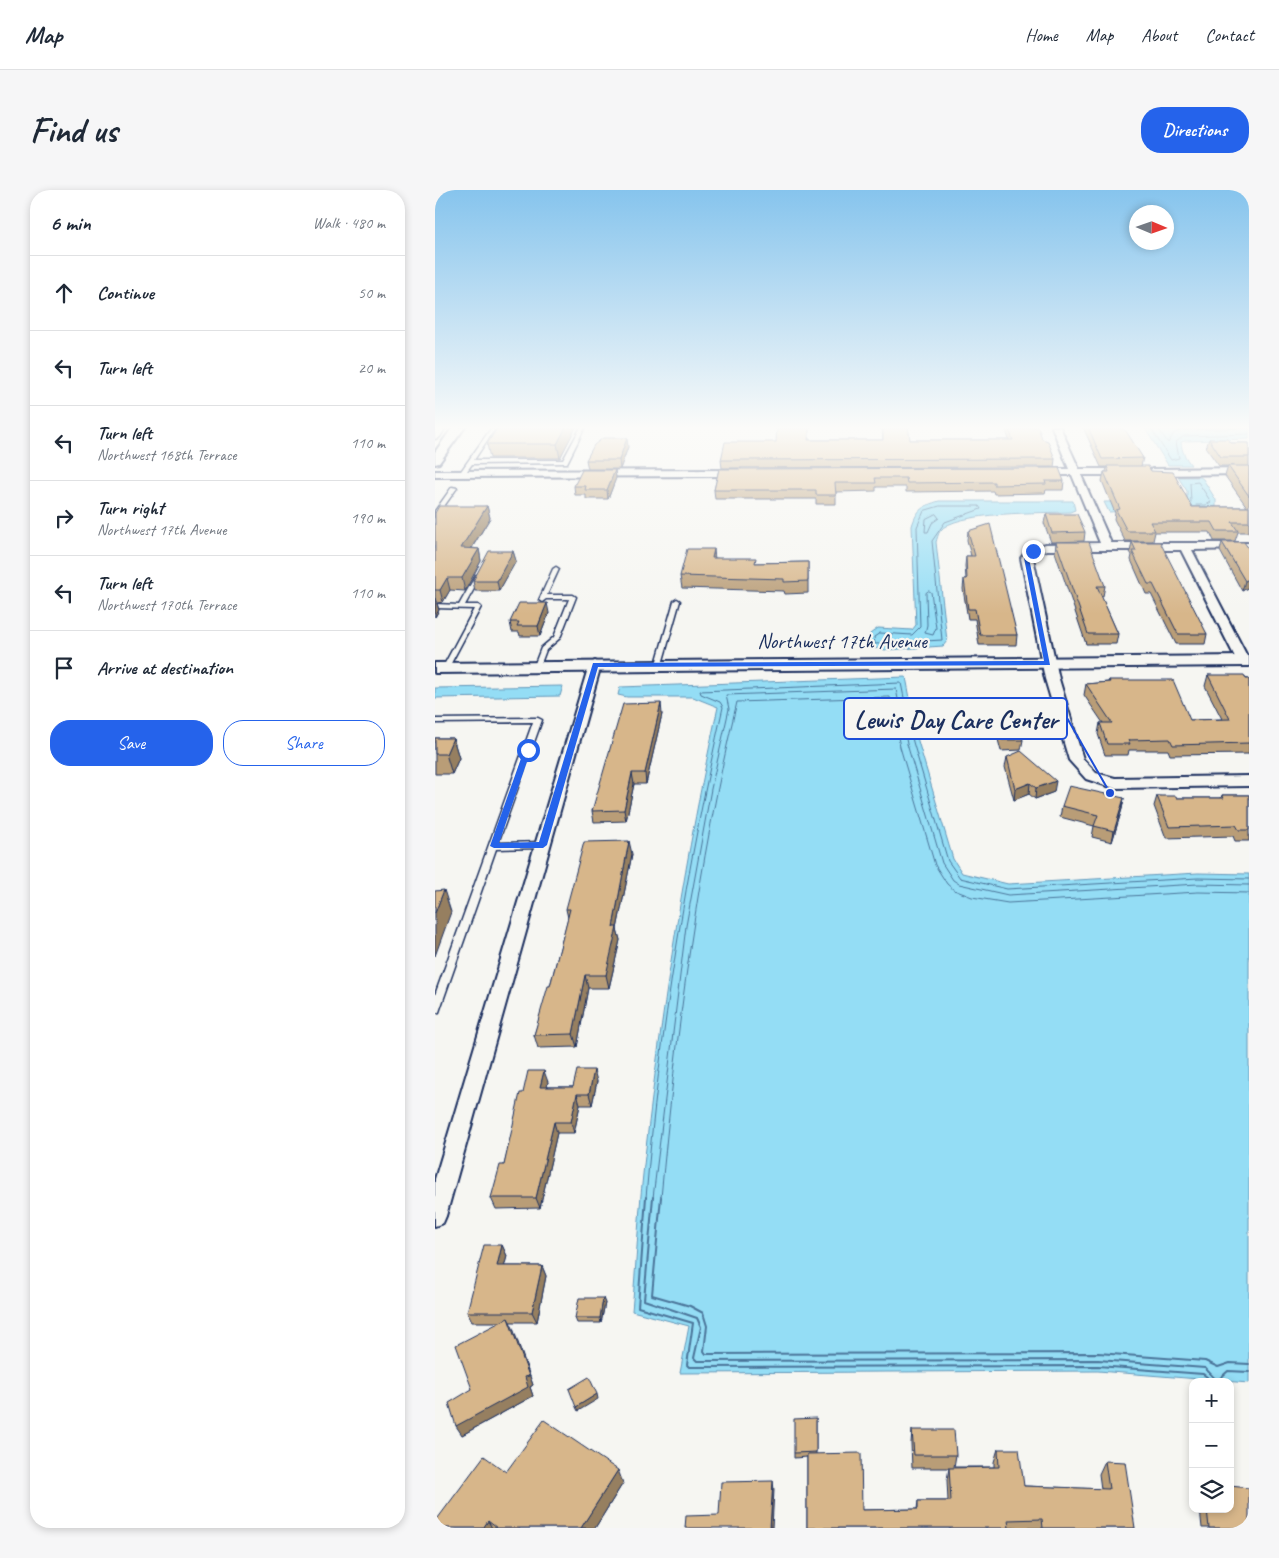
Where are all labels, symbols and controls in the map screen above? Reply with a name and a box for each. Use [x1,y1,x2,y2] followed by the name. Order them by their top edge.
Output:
[25,20,62,50] text: Map
[1025,24,1058,46] text: Home
[1086,24,1113,46] text: Map
[1141,24,1177,46] text: About
[1205,24,1254,46] text: Contact
[1141,107,1249,153] button: Directions
[30,108,117,153] text: Find us
[1129,205,1174,250] north arrow
[50,210,91,236] text: 6 min
[313,213,385,233] text: Walk · 480 m
[50,279,78,307] icon: ahead
[97,281,154,305] text: Continue
[358,283,385,303] text: 50 m
[50,354,78,382] icon: left
[97,356,152,380] text: Turn left
[358,358,385,378] text: 20 m
[97,421,152,445] text: Turn left
[50,429,78,457] icon: left
[351,433,385,453] text: 110 m
[97,445,237,465] text: Northwest 168th Terrace
[97,496,164,520] text: Turn right
[50,504,78,532] icon: right
[351,508,385,528] text: 190 m
[97,520,226,540] text: Northwest 17th Avenue
[1022,540,1045,563] route end
[97,571,152,595] text: Turn left
[50,579,78,607] icon: left
[351,583,385,603] text: 110 m
[97,595,237,615] text: Northwest 170th Terrace
[757,628,928,654] street label: Northwest 17th Avenue
[50,654,78,682] icon: arrive
[97,656,233,680] text: Arrive at destination
[844,698,1067,739] callout: Lewis Day Care Center
[854,703,1060,736] text: Lewis Day Care Center
[50,720,213,766] button: Save
[223,720,385,766] button: Share
[517,739,540,762] route start
[1189,1378,1234,1513] map controls
[1189,1378,1234,1423] button: +
[1189,1423,1234,1468] button: −
[1189,1468,1234,1513] button: layers

